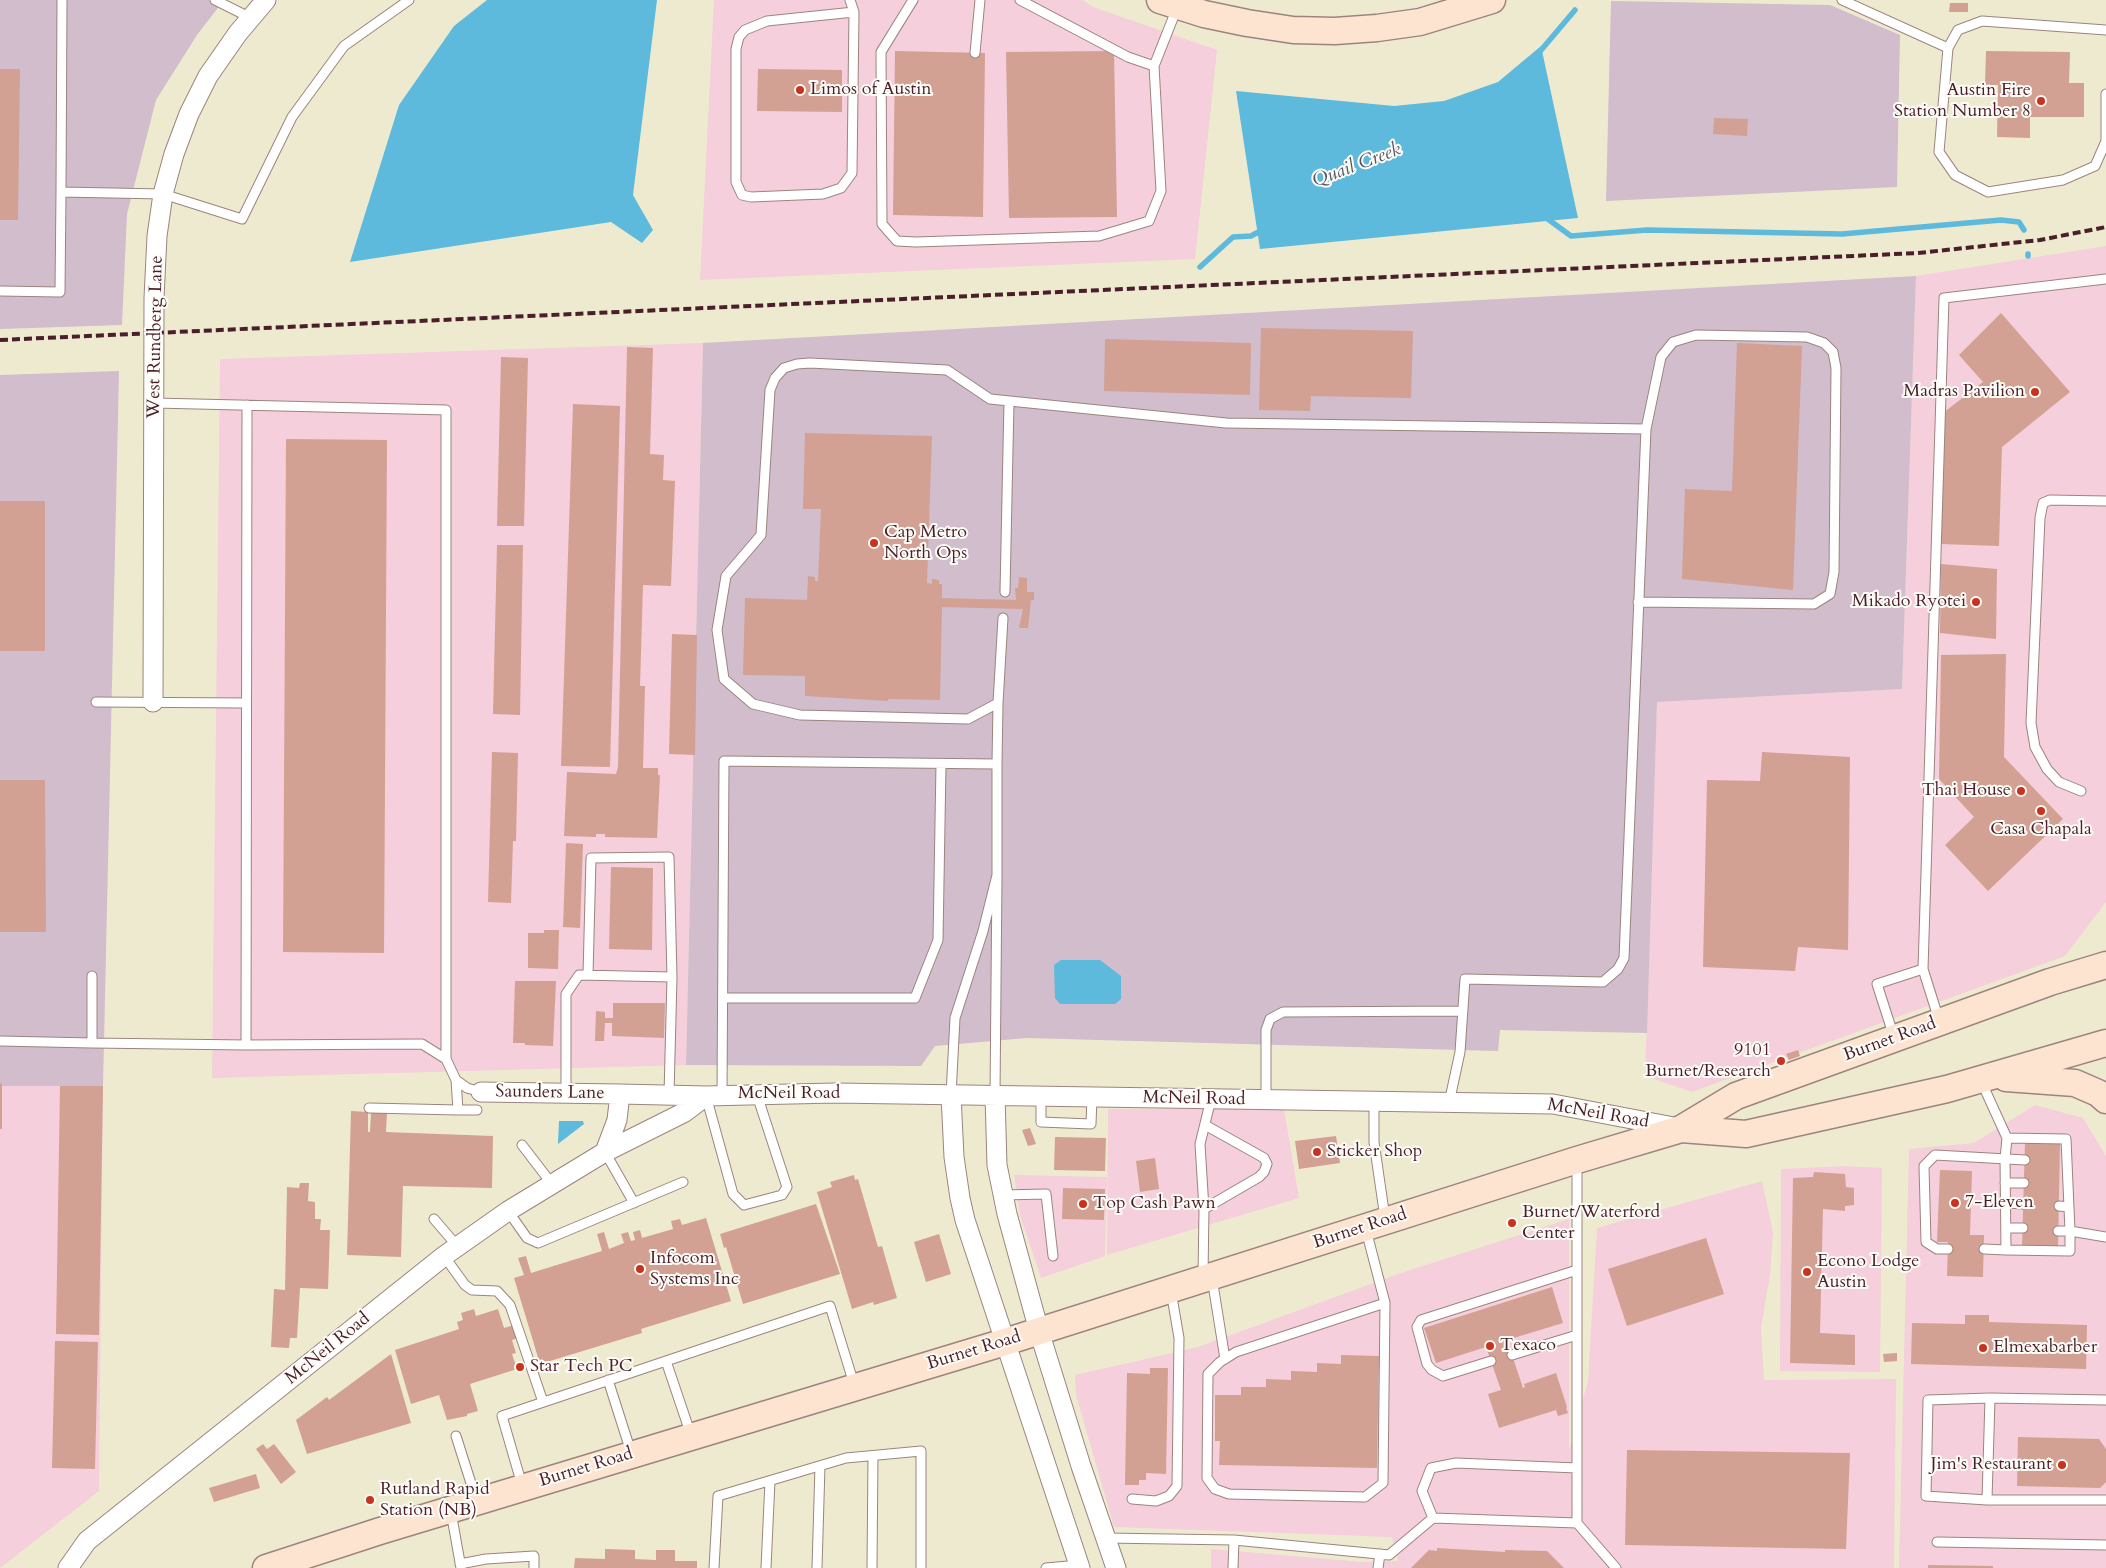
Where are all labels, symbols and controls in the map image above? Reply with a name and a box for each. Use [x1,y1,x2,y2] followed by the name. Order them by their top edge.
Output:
[810,79,931,101] place label: Limos of Austin
[1894,80,2031,122] place label: Austin Fire Station Number 8
[794,84,806,96] marker: Limos of Austin
[2035,95,2047,107] marker: Austin Fire Station Number 8
[1309,139,1405,193] water label: Quail Creek
[144,255,168,419] street label: West Rundberg Lane
[1903,381,2025,403] place label: Madras Pavilion
[2029,386,2041,398] marker: Madras Pavilion
[884,522,967,564] place label: Cap Metro North Ops
[868,537,880,549] marker: Cap Metro North Ops
[1852,591,1966,613] place label: Mikado Ryotei
[1970,596,1982,608] marker: Mikado Ryotei
[1921,780,2011,802] place label: Thai House
[2015,785,2027,797] marker: Thai House
[2035,805,2047,817] marker: Casa Chapala
[1990,819,2092,841] place label: Casa Chapala
[1841,1013,1939,1067] street label: Burnet Road
[1645,1040,1771,1082] place label: 9101 Burnet/Research
[1775,1055,1787,1067] marker: 9101 Burnet/Research
[495,1081,605,1105] street label: Saunders Lane
[738,1083,840,1105] street label: McNeil Road
[1142,1087,1246,1111] street label: McNeil Road
[1546,1094,1650,1134] street label: McNeil Road
[1327,1141,1422,1163] place label: Sticker Shop
[1311,1146,1323,1158] marker: Sticker Shop
[1965,1192,2034,1214] place label: 7-Eleven
[1093,1193,1216,1215] place label: Top Cash Pawn
[1949,1197,1961,1209] marker: 7-Eleven
[1077,1198,1089,1210] marker: Top Cash Pawn
[1522,1202,1660,1244] place label: Burnet/Waterford Center
[1310,1204,1410,1254] street label: Burnet Road
[1506,1217,1518,1229] marker: Burnet/Waterford Center
[650,1248,739,1290] place label: Infocom Systems Inc
[1817,1251,1919,1294] place label: Econo Lodge Austin
[634,1263,646,1275] marker: Infocom Systems Inc
[1801,1266,1813,1278] marker: Econo Lodge Austin
[281,1308,375,1390] street label: McNeil Road
[924,1326,1024,1376] street label: Burnet Road
[1500,1335,1556,1357] place label: Texaco
[1993,1337,2097,1359] place label: Elmexabarber
[1484,1340,1496,1352] marker: Texaco
[1977,1342,1989,1354] marker: Elmexabarber
[530,1356,633,1378] place label: Star Tech PC
[514,1361,526,1373] marker: Star Tech PC
[536,1443,636,1493] street label: Burnet Road
[1930,1454,2052,1476] place label: Jim's Restaurant
[2056,1459,2068,1471] marker: Jim's Restaurant
[380,1479,490,1522] place label: Rutland Rapid Station (NB)
[364,1494,376,1506] marker: Rutland Rapid Station (NB)

